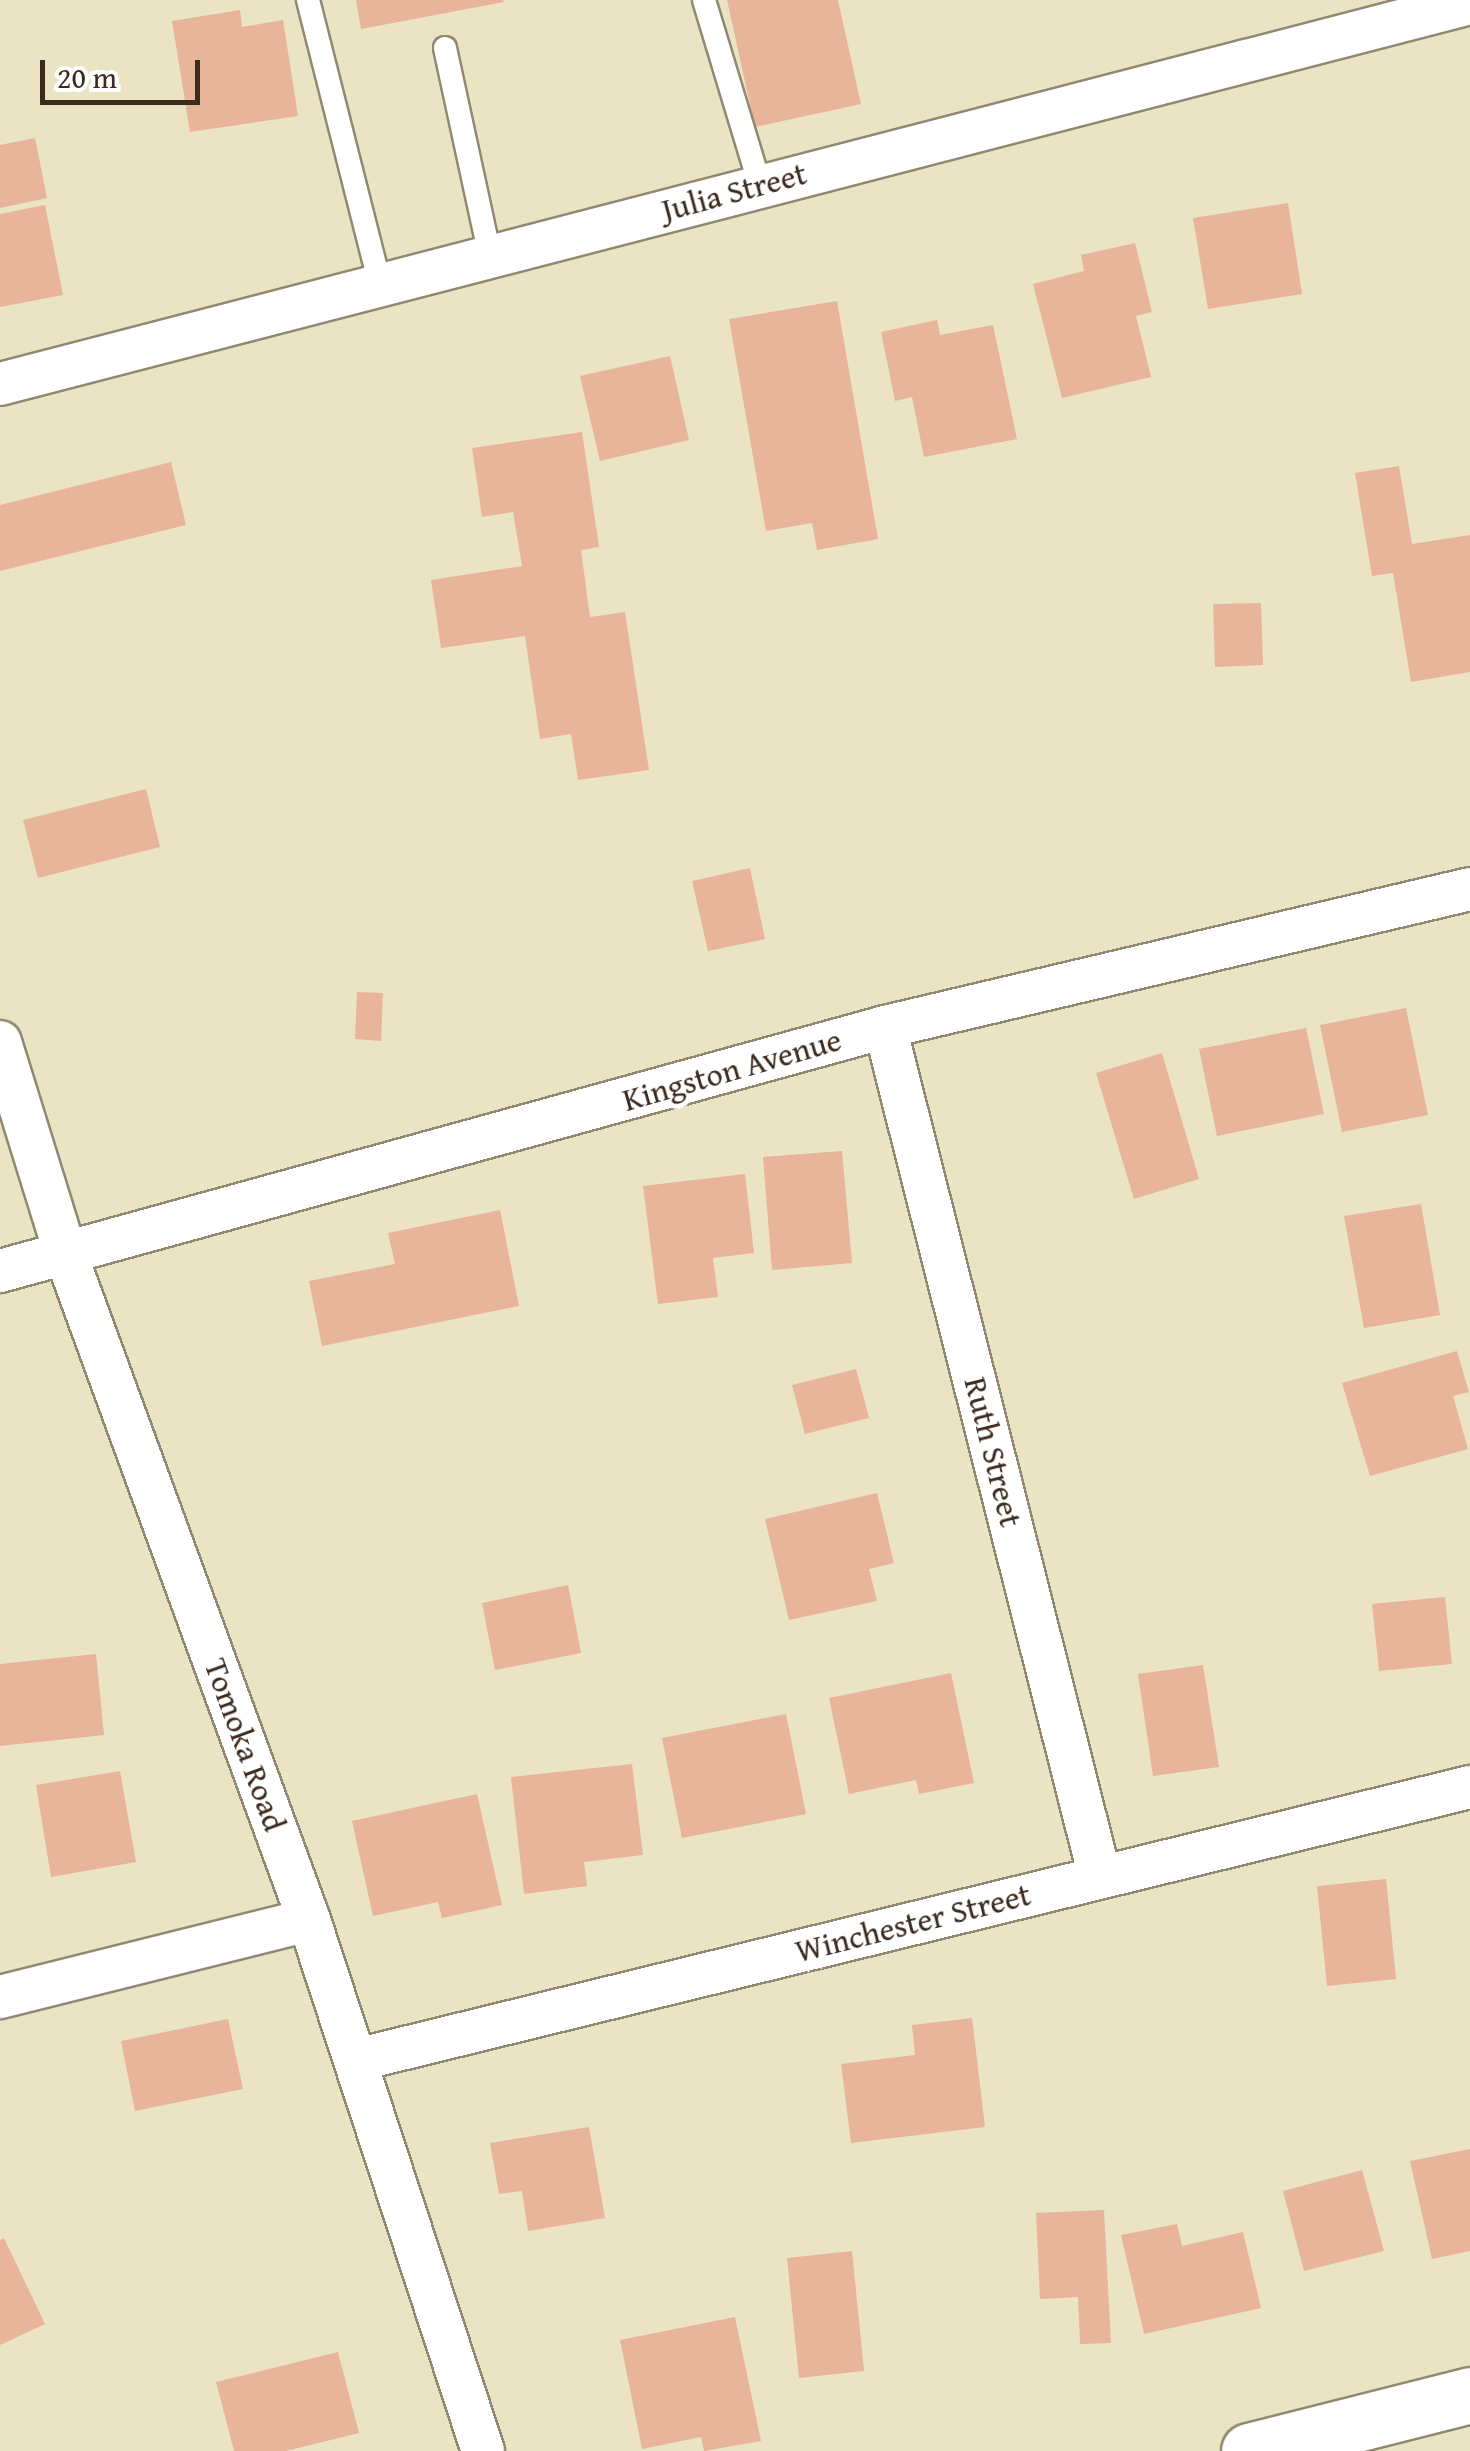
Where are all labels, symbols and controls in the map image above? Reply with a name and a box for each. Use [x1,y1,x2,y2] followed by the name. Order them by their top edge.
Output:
[45,40,205,102] scale bar
[57,55,117,99] text: 20 m
[657,154,811,230] street label: Julia Street
[618,1020,846,1120] street label: Kingston Avenue
[956,1373,1030,1531] street label: Ruth Street
[196,1653,294,1837] street label: Tomoka Road
[791,1875,1035,1971] street label: Winchester Street

